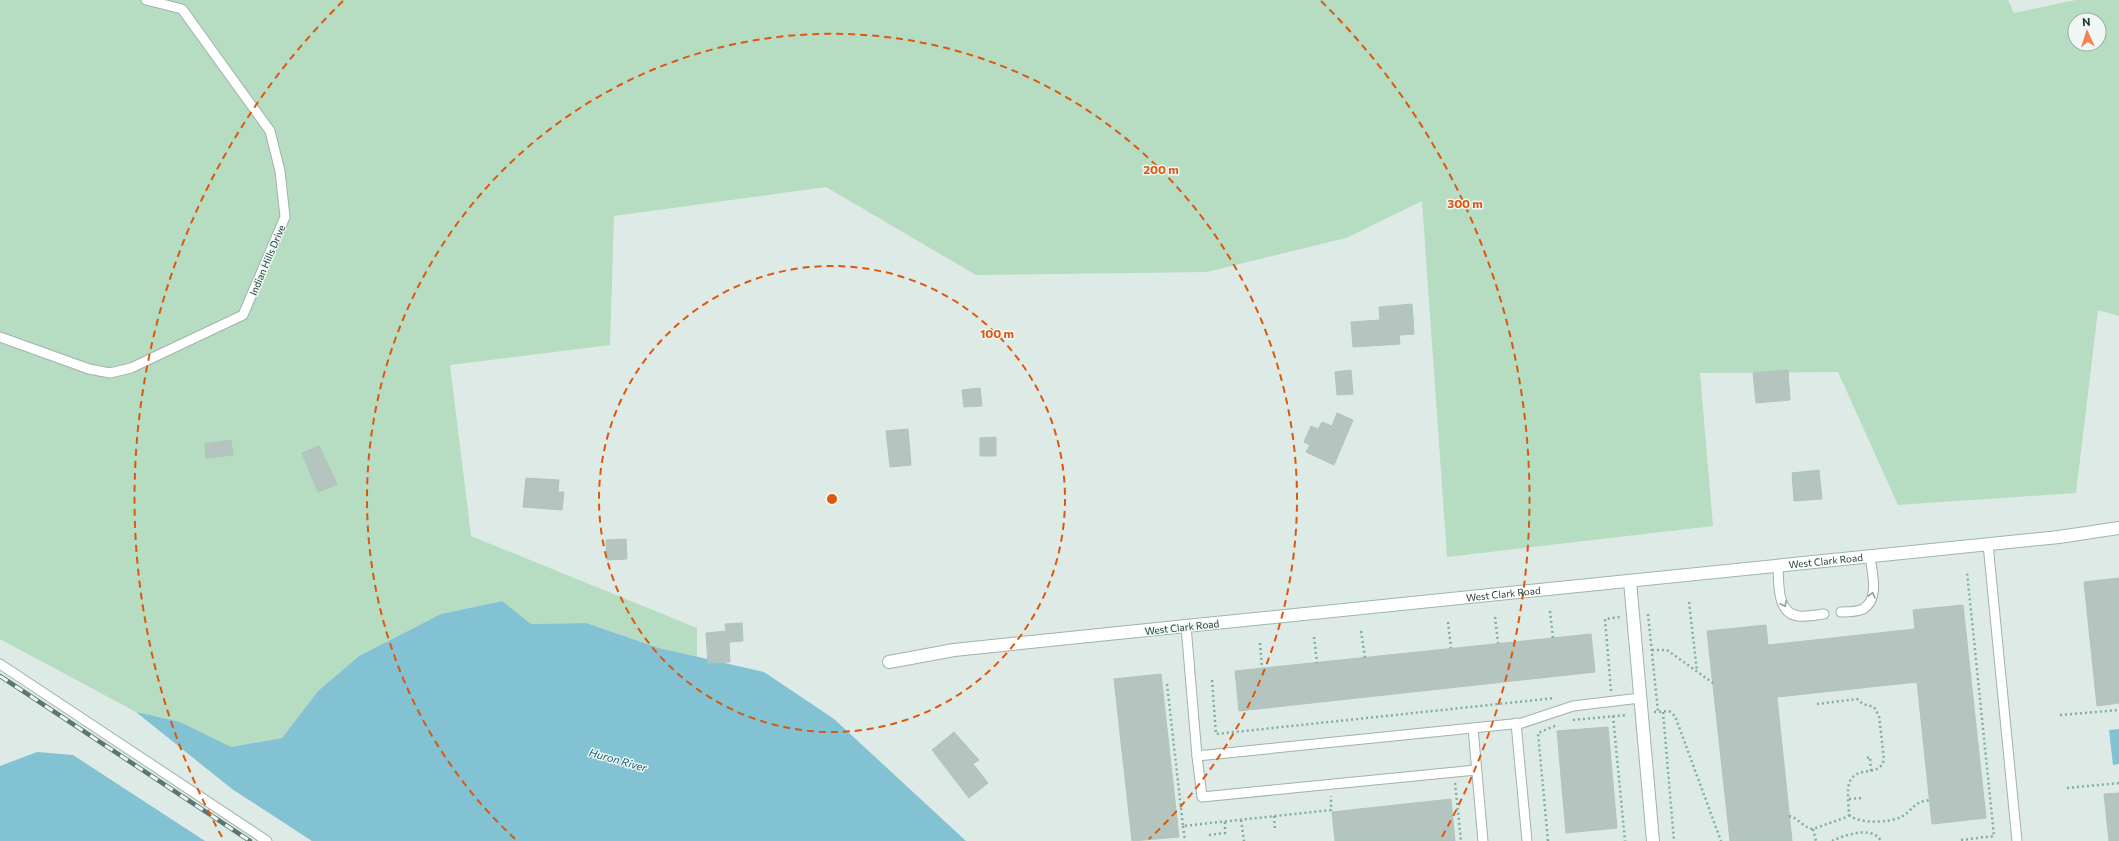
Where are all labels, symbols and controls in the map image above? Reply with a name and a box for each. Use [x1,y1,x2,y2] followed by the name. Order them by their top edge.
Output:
[2067,12,2107,52] north arrow
[2082,15,2091,28] text: N
[1143,162,1179,176] text: 200 m
[1447,196,1483,210] text: 300 m
[247,223,287,297] street label: Indian Hills Drive
[980,326,1014,340] text: 100 m
[825,492,839,506] centre of rings
[1788,551,1864,571] street label: West Clark Road
[1466,584,1541,603] street label: West Clark Road
[1867,592,1875,599] one-way arrow
[1779,600,1787,607] one-way arrow
[1144,617,1220,637] street label: West Clark Road
[588,745,649,774] water label: Huron River

